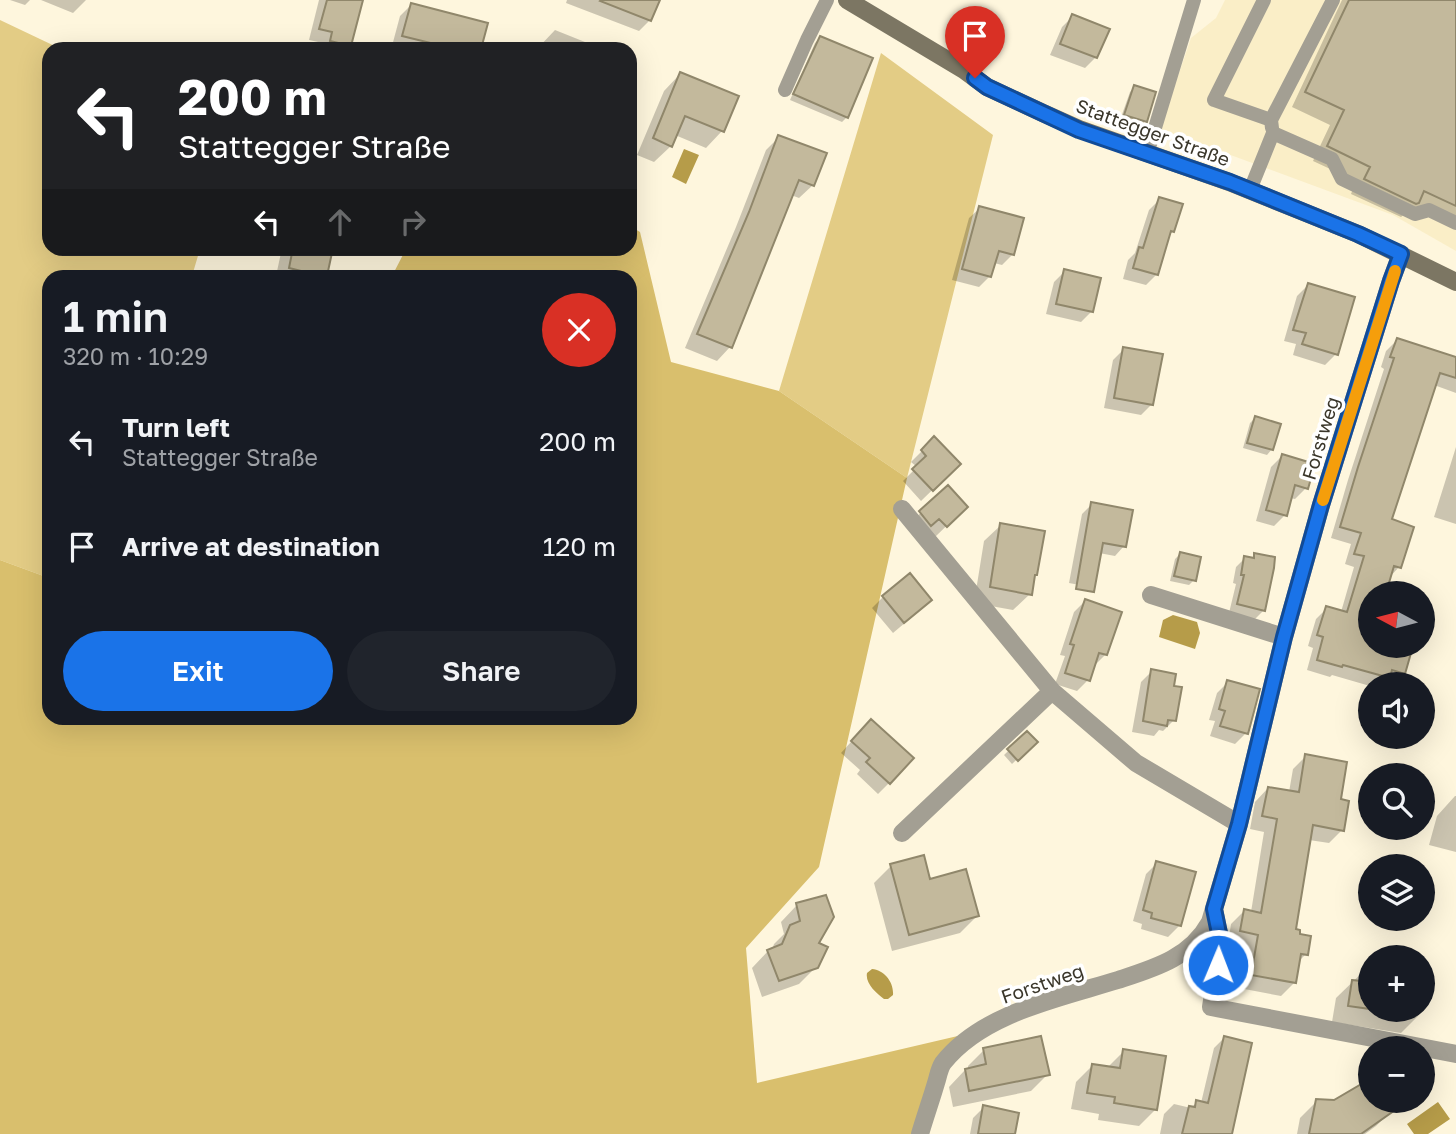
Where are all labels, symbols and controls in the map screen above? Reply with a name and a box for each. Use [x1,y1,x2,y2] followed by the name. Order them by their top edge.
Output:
[945,6,1005,78] pin
[956,17,994,55] icon: arrive
[178,67,327,126] text: 200 m
[63,70,154,161] icon: left
[1073,94,1233,170] street label: Stattegger Straße
[178,127,451,165] text: Stattegger Straße
[248,203,286,241] icon: left
[321,203,359,241] icon: ahead
[394,203,432,241] icon: right
[63,291,168,341] text: 1 min
[542,293,616,367] button: close
[63,342,208,370] text: 320 m · 10:29
[1296,394,1344,482] street label: Forstweg
[122,412,230,443] text: Turn left
[63,423,101,461] icon: left
[539,426,616,457] text: 200 m
[122,443,318,471] text: Stattegger Straße
[63,528,101,566] icon: arrive
[122,531,380,562] text: Arrive at destination
[543,531,616,562] text: 120 m
[1358,581,1435,658] north arrow
[1358,581,1435,1113] map controls
[63,631,333,711] button: Exit
[347,631,616,711] button: Share
[1358,672,1435,749] button: sound
[1358,763,1435,840] button: search
[1358,854,1435,931] button: layers
[1181,928,1255,1002] position arrow
[1358,945,1435,1022] button: +
[998,958,1086,1008] street label: Forstweg
[1358,1036,1435,1113] button: −

